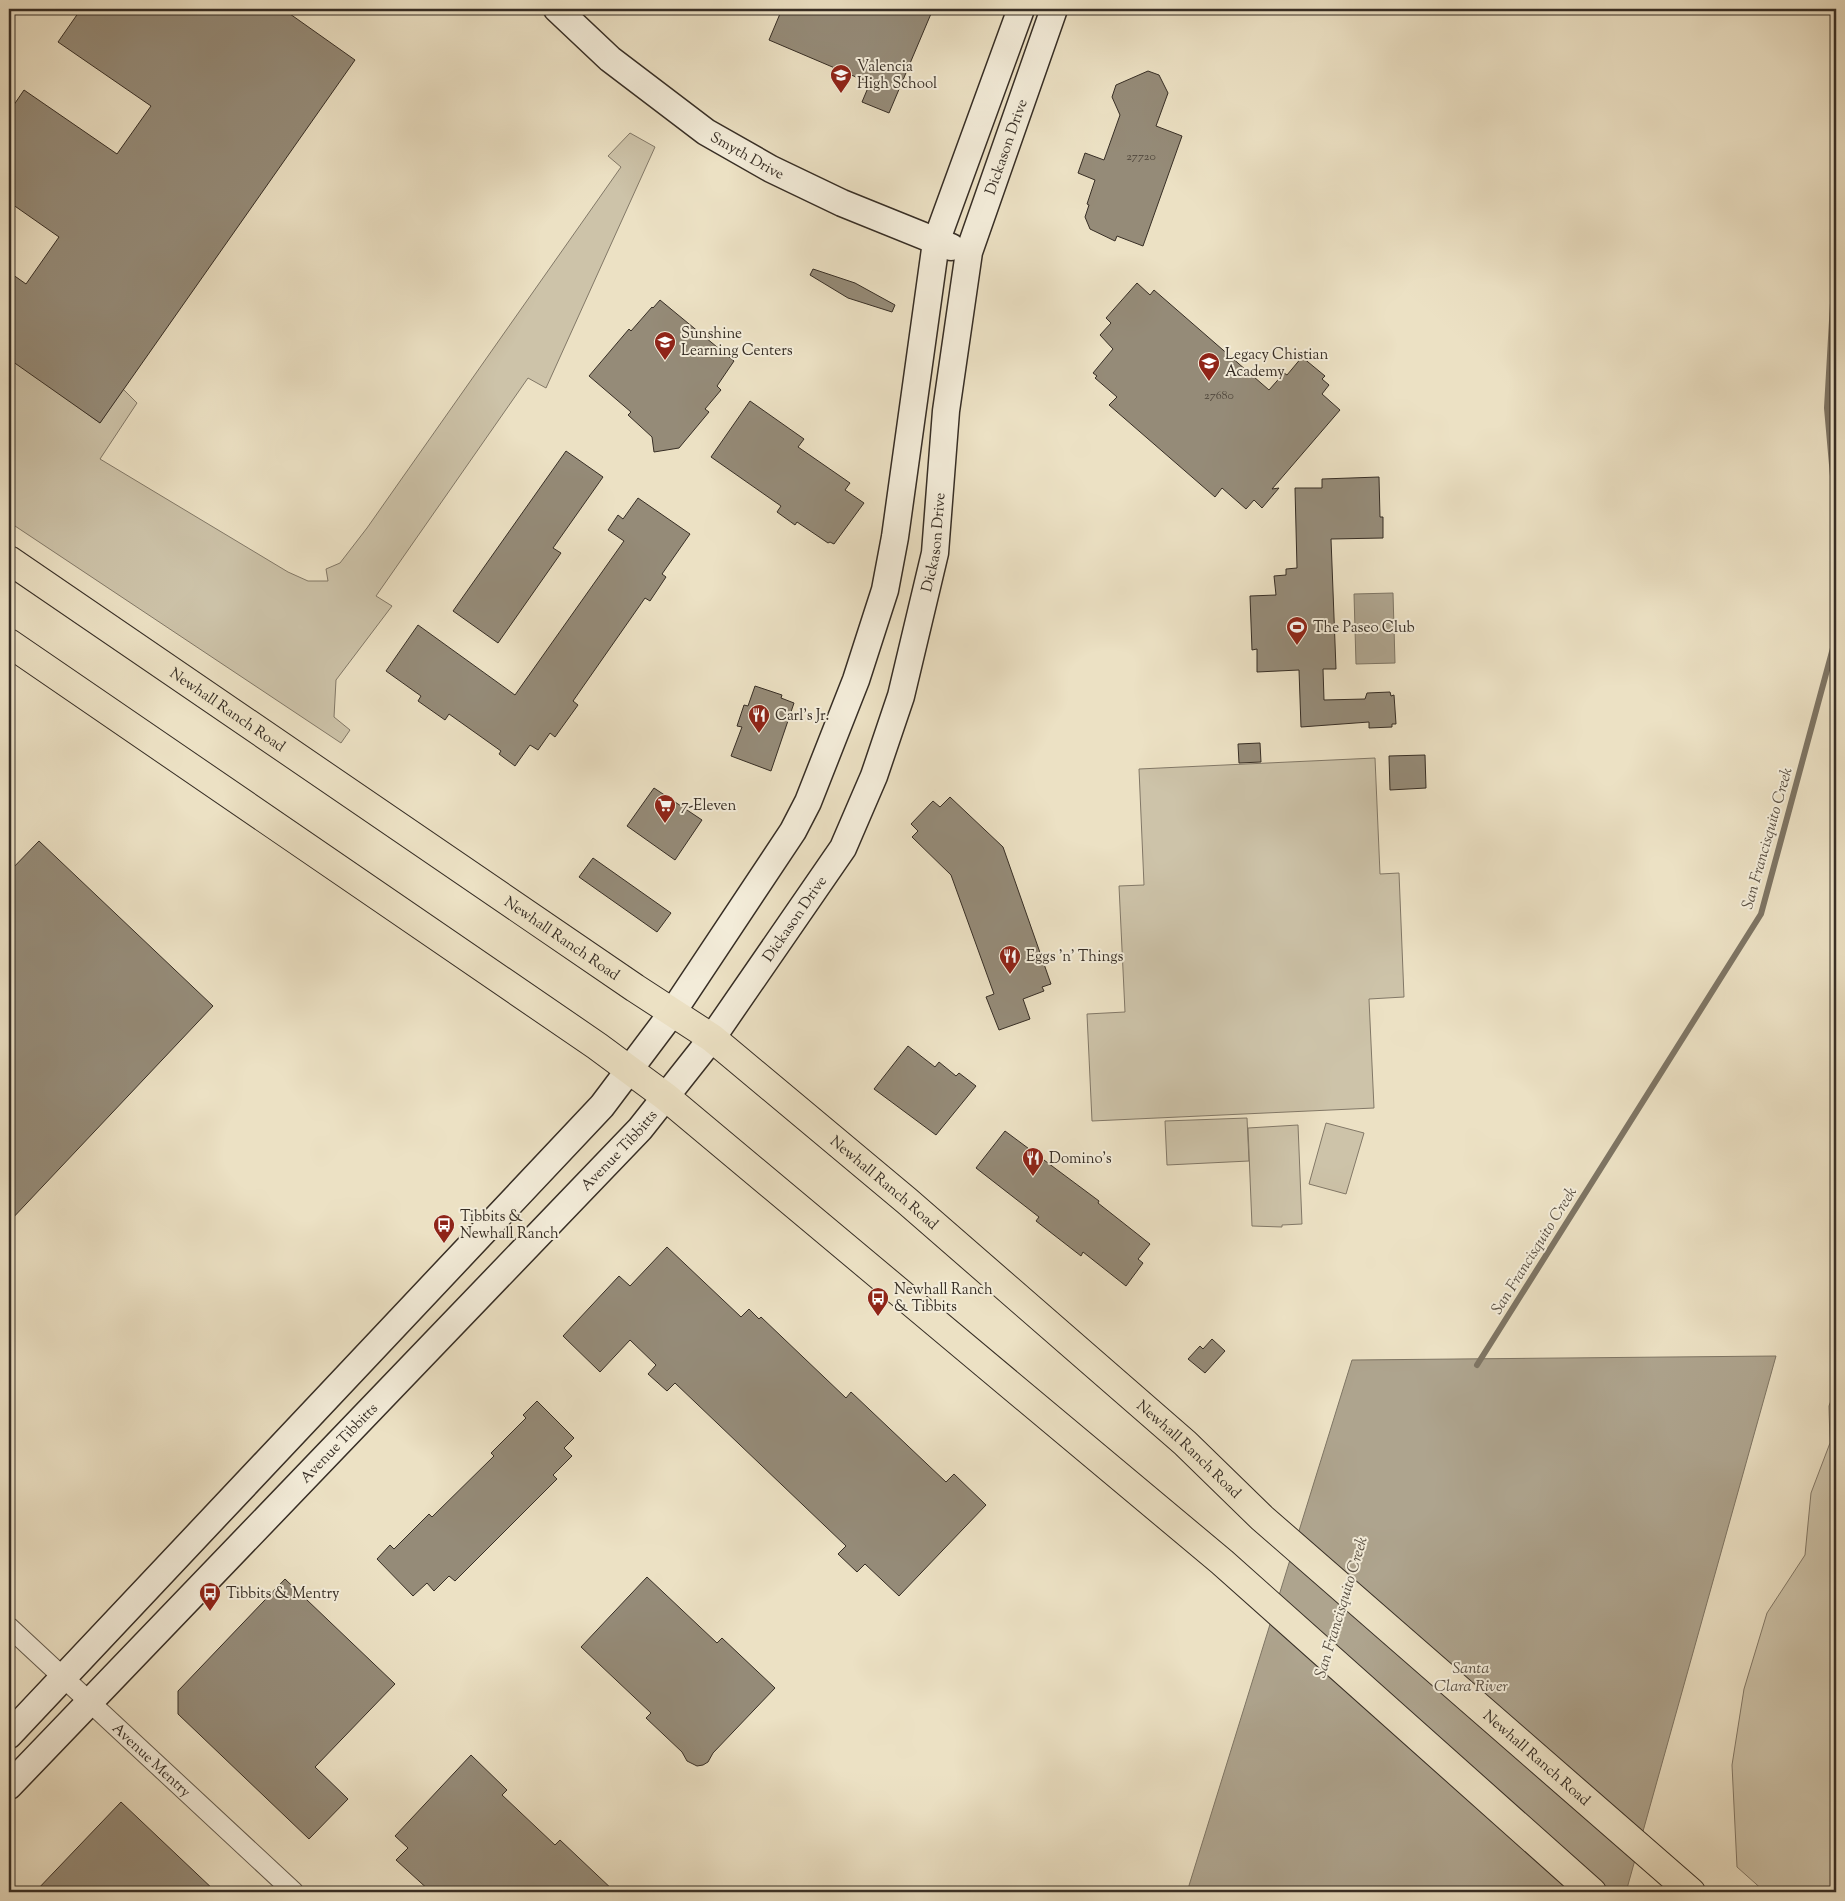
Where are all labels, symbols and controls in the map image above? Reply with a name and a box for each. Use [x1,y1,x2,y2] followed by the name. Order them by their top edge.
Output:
[857,57,937,95] place label: Valencia High School
[829,63,853,94] school or university icon: Valencia High School
[981,97,1034,198] street label: Dickason Drive
[706,127,787,186] street label: Smyth Drive
[1126,148,1156,166] house number: 27720
[681,324,793,362] place label: Sunshine Learning Centers
[653,330,677,361] school or university icon: Sunshine Learning Centers
[1225,345,1328,383] place label: Legacy Chistian Academy
[1197,351,1221,382] school or university icon: Legacy Chistian Academy
[1204,387,1234,405] house number: 27680
[917,492,952,594] street label: Dickason Drive
[1285,615,1309,646] sports icon: The Paseo Club
[1313,618,1415,639] place label: The Paseo Club
[165,664,289,758] street label: Newhall Ranch Road
[747,703,771,734] restaurant icon: Carl's Jr.
[775,706,829,727] place label: Carl's Jr.
[1737,765,1800,912] water label: San Francisquito Creek
[653,793,677,824] supermarket icon: 7-Eleven
[681,796,737,817] place label: 7-Eleven
[758,872,833,967] street label: Dickason Drive
[499,892,624,987] street label: Newhall Ranch Road
[998,944,1022,975] restaurant icon: Eggs 'n' Things
[1026,947,1123,968] place label: Eggs 'n' Things
[577,1106,663,1196] street label: Avenue Tibbitts
[825,1132,942,1236] street label: Newhall Ranch Road
[1021,1146,1045,1177] restaurant icon: Domino's
[1049,1149,1112,1170] place label: Domino's
[1487,1183,1584,1320] water label: San Francisquito Creek
[460,1207,559,1245] place label: Tibbits & Newhall Ranch
[432,1213,456,1244] bus stop icon: Tibbits & Newhall Ranch
[894,1280,993,1318] place label: Newhall Ranch & Tibbits
[866,1286,890,1317] bus stop icon: Newhall Ranch & Tibbits
[1131,1396,1245,1504] street label: Newhall Ranch Road
[296,1399,383,1488] street label: Avenue Tibbitts
[1310,1534,1375,1681] water label: San Francisquito Creek
[198,1581,222,1612] bus stop icon: Tibbits & Mentry
[226,1584,340,1605] place label: Tibbits & Mentry
[1434,1658,1508,1699] water label: Santa Clara River
[1478,1706,1594,1812] street label: Newhall Ranch Road
[107,1719,195,1803] street label: Avenue Mentry

